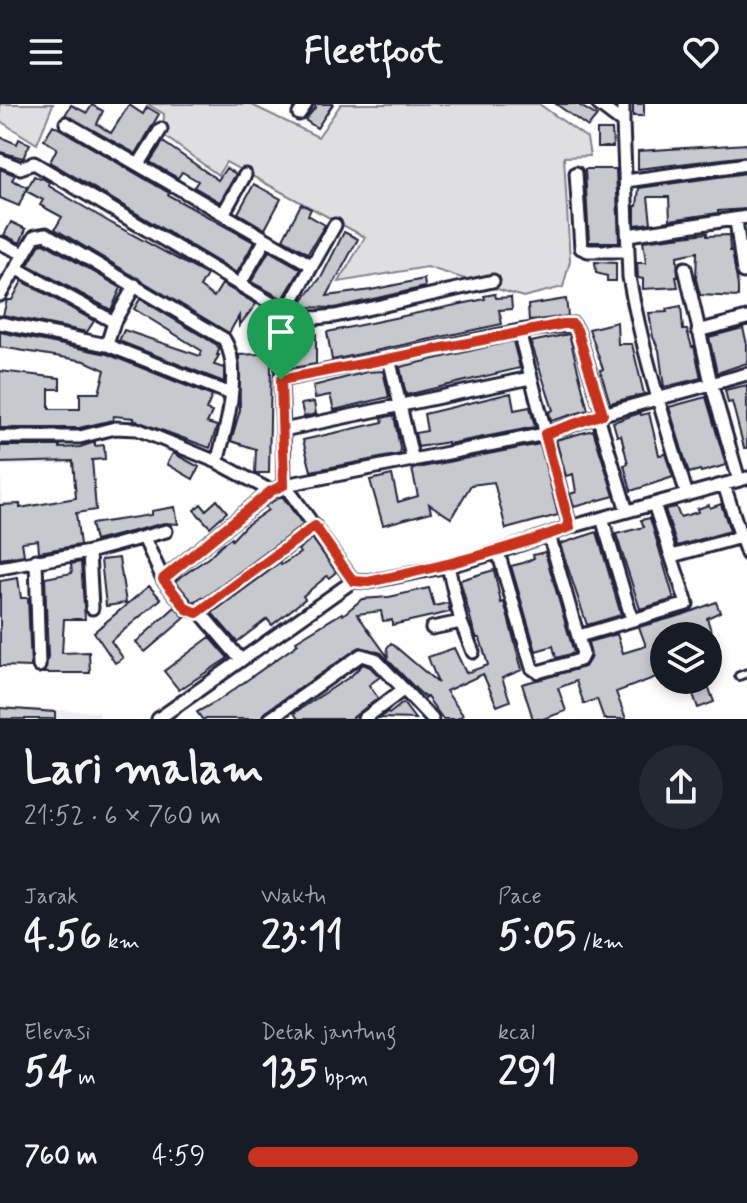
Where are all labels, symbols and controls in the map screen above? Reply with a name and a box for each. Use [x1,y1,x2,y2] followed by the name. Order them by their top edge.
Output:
[304,29,443,76] text: Fleetfoot
[24,30,68,74] icon: menu
[679,30,723,74] icon: heart
[247,298,315,380] pin
[259,310,303,354] icon: arrive
[650,622,722,694] map controls
[650,622,722,694] button: layers
[24,741,264,799] text: Lari malam
[639,745,723,829] button: share
[24,800,221,834] text: 21:52 · 6 × 760 m
[24,883,78,911] text: Jarak
[261,883,326,911] text: Waktu
[498,883,542,911] text: Pace
[24,911,102,963] text: 4.56
[261,911,343,963] text: 23:11
[498,911,576,963] text: 5:05
[102,928,140,956] text: km
[576,928,624,956] text: /km
[24,1019,90,1047] text: Elevasi
[261,1019,397,1047] text: Detak jantung
[498,1019,535,1047] text: kcal
[24,1047,72,1099] text: 54
[261,1047,318,1099] text: 135
[498,1047,557,1099] text: 291
[72,1064,96,1092] text: m
[318,1064,368,1092] text: bpm
[24,1140,98,1174] text: 760 m
[152,1140,205,1174] text: 4:59

